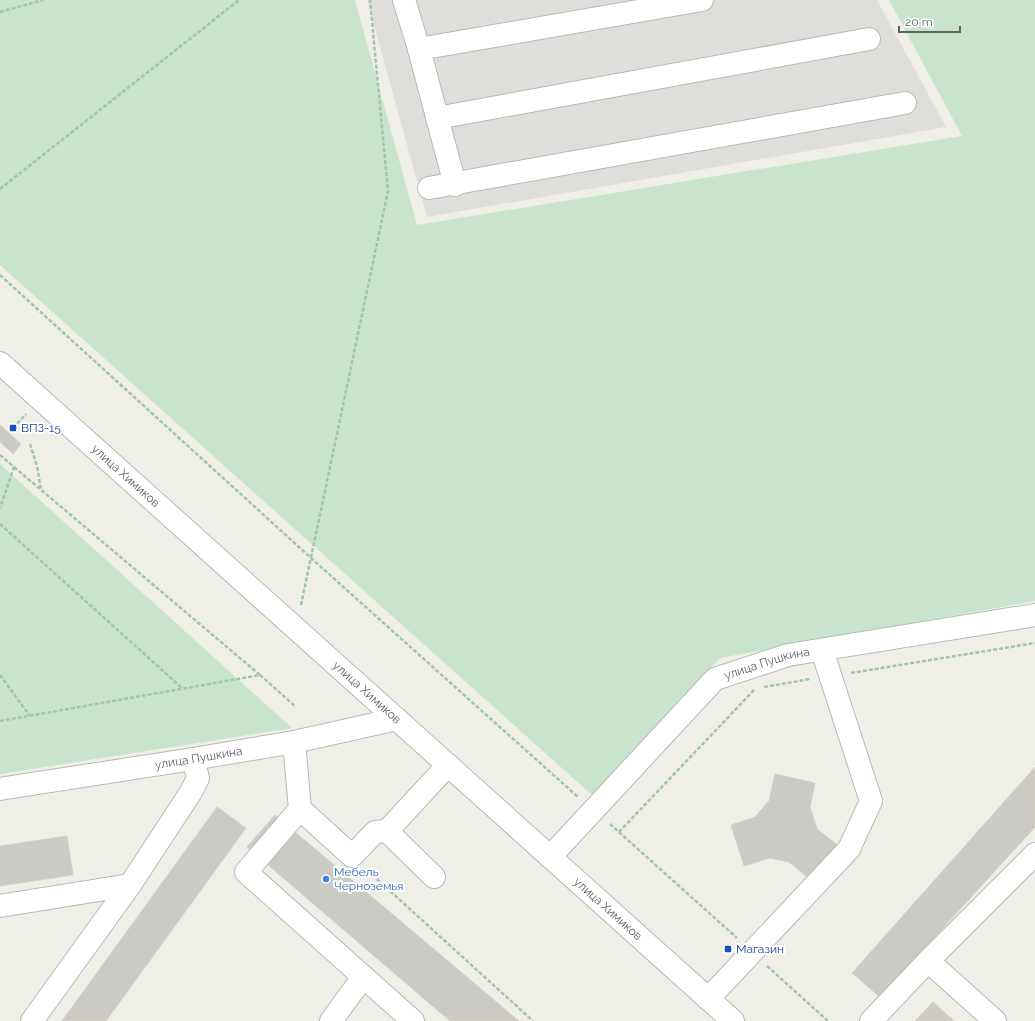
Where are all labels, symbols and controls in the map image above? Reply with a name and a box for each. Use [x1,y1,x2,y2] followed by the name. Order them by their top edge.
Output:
[899,8,960,34] scale bar
[905,15,933,29] text: 20 m
[21,421,61,435] place label: ВПЗ-15
[8,423,18,433] marker: ВПЗ-15
[89,442,163,510] street label: улица Химиков
[722,645,811,683] street label: улица Пушкина
[330,658,404,727] street label: улица Химиков
[154,744,243,772] street label: улица Пушкина
[334,865,403,893] place label: Мебель Черноземья
[321,874,331,884] marker: Мебель Черноземья
[571,875,645,943] street label: улица Химиков
[736,942,784,956] place label: Магазин
[723,944,733,954] marker: Магазин

